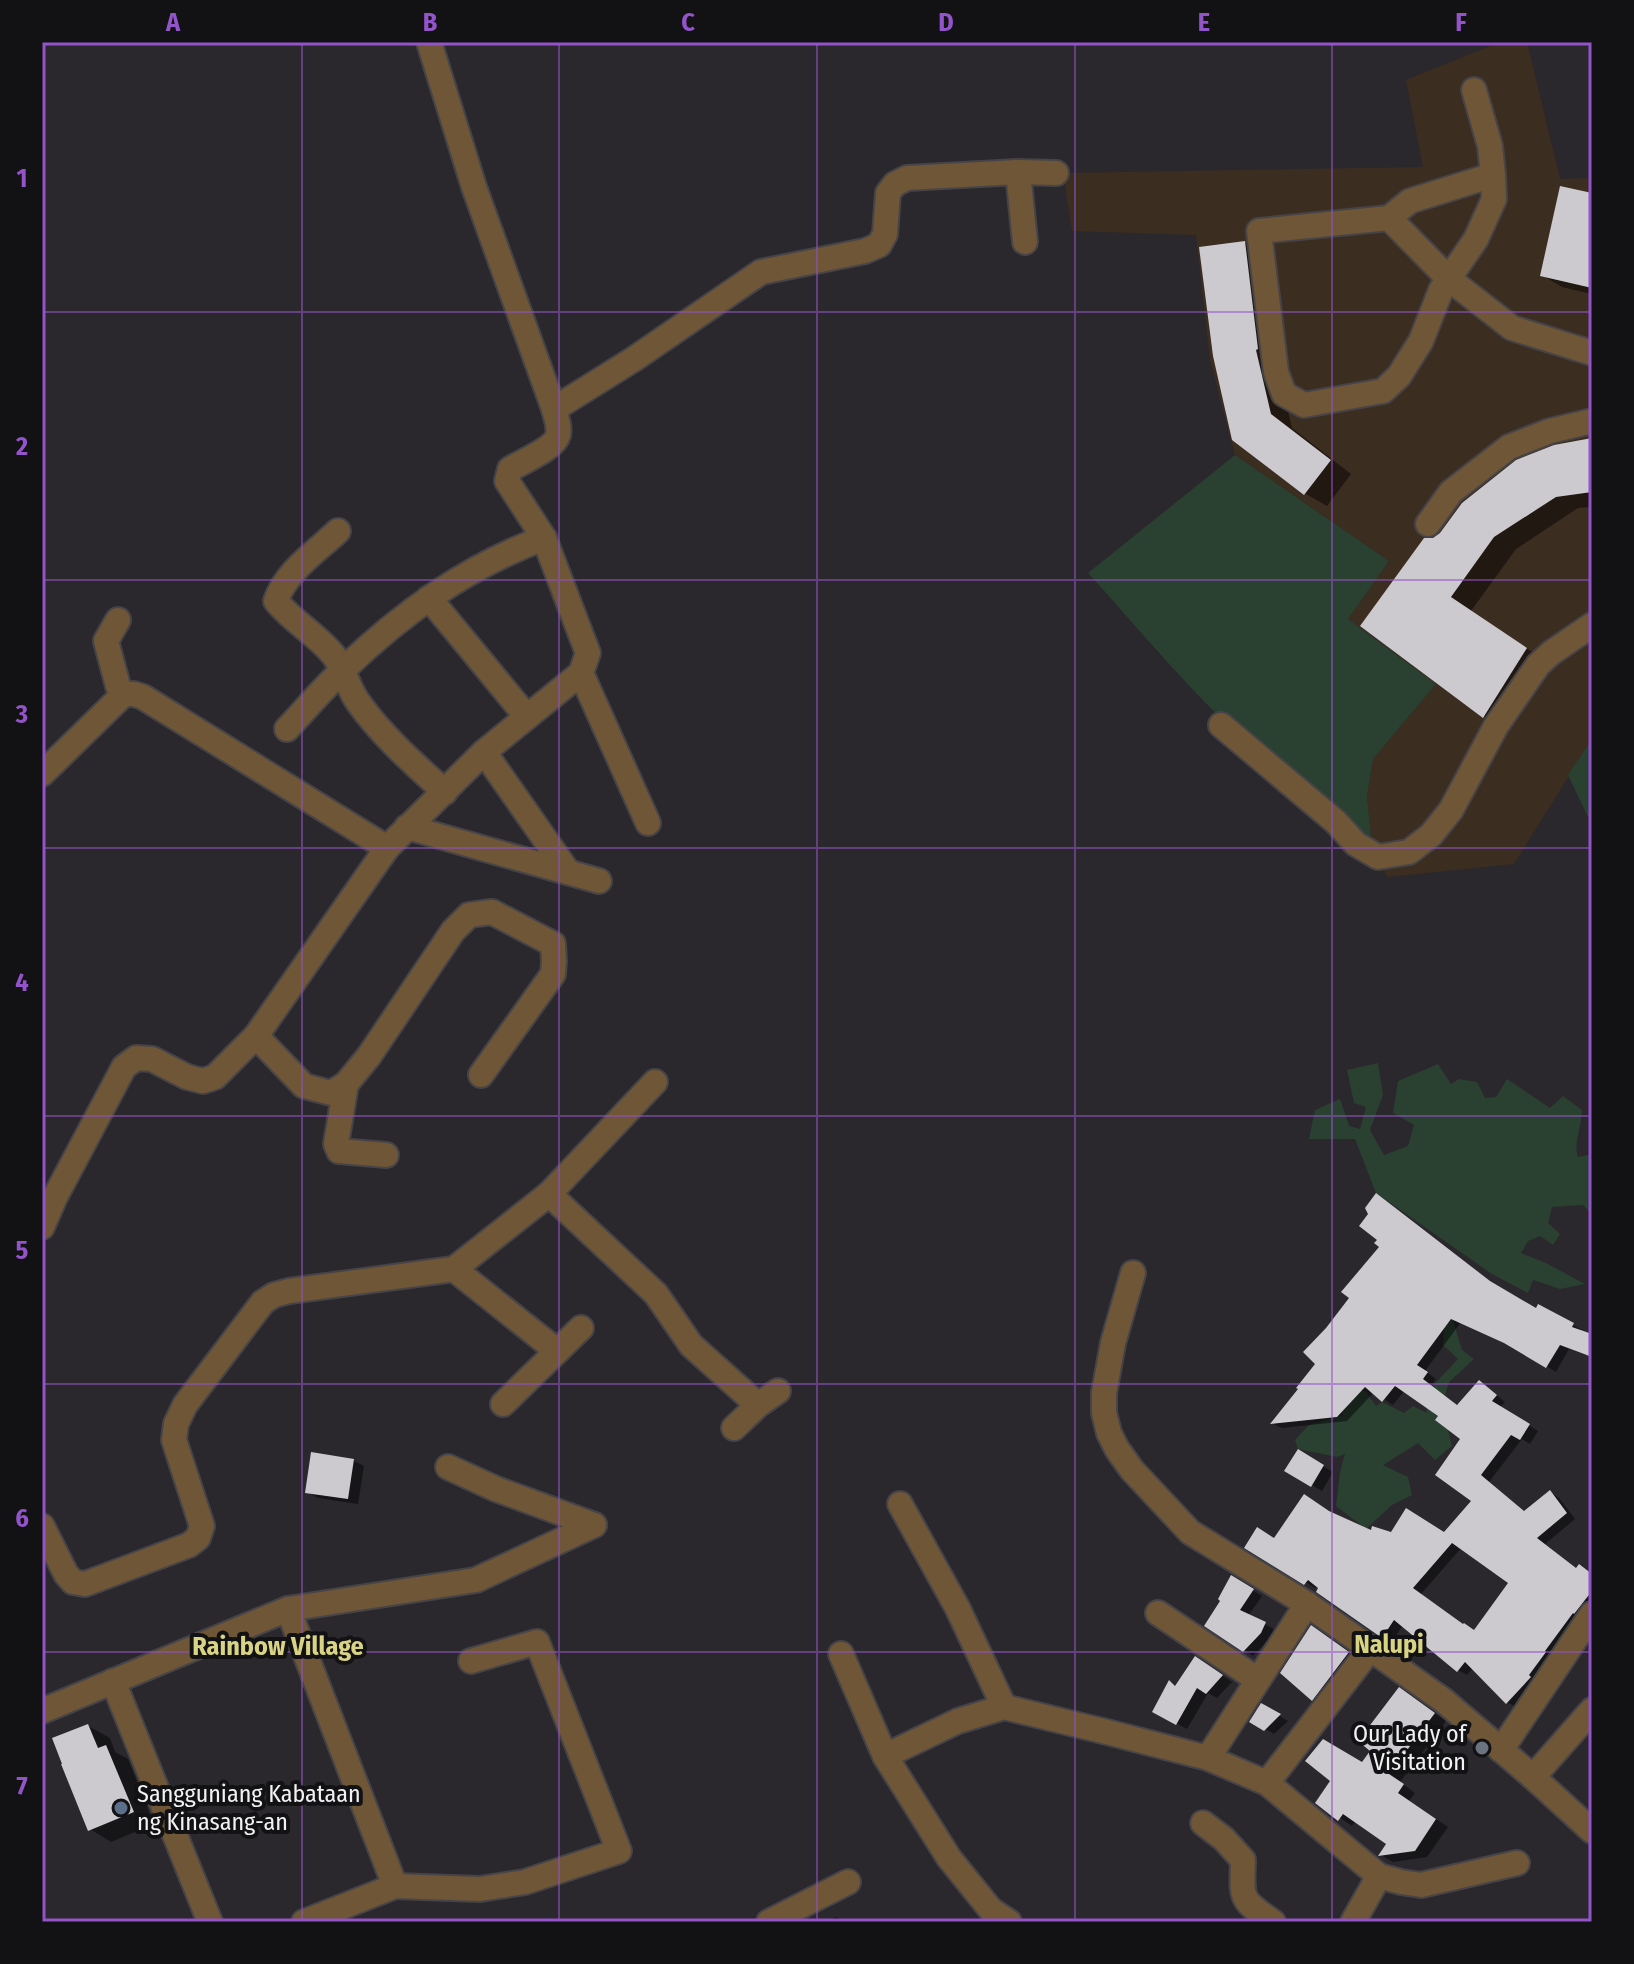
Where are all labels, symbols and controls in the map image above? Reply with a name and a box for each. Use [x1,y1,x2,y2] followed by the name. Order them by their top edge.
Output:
[165,7,181,38] text: A
[423,7,438,38] text: B
[681,7,695,38] text: C
[938,7,954,38] text: D
[1198,7,1210,38] text: E
[1455,7,1467,38] text: F
[17,163,28,194] text: 1
[15,431,28,462] text: 2
[15,699,28,730] text: 3
[15,967,29,998] text: 4
[16,1235,29,1266] text: 5
[15,1503,29,1534] text: 6
[1354,1629,1424,1660] district label: Nalupi
[192,1631,364,1662] district label: Rainbow Village
[1353,1720,1468,1776] place label: Our Lady of Visitation
[1473,1739,1491,1757] marker: Our Lady of Visitation
[16,1771,28,1802] text: 7
[137,1780,361,1836] place label: Sangguniang Kabataan ng Kinasang-an
[112,1799,130,1817] marker: Sangguniang Kabataan ng Kinasang-an

